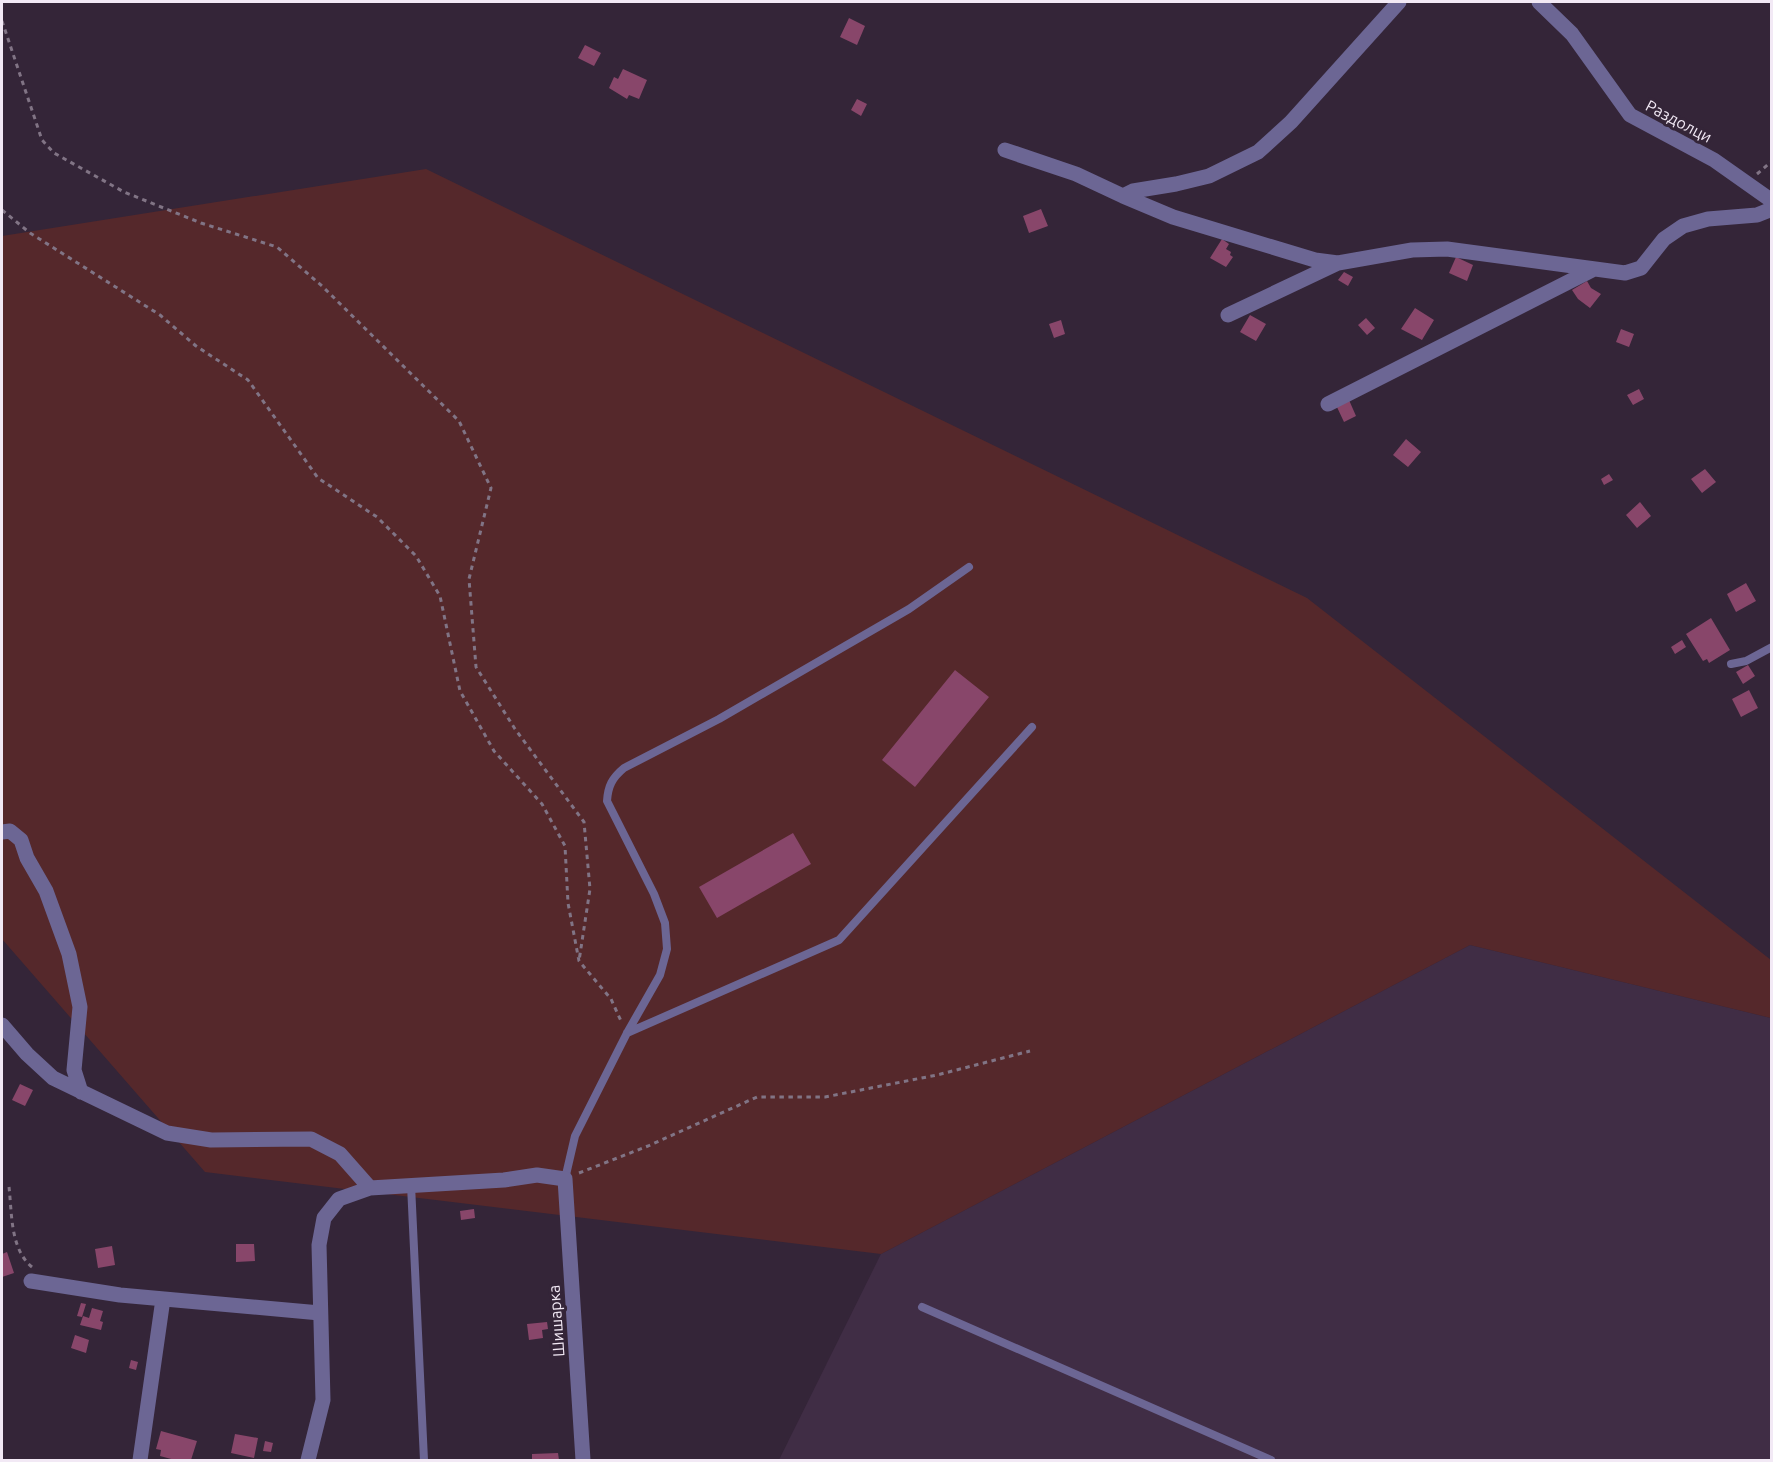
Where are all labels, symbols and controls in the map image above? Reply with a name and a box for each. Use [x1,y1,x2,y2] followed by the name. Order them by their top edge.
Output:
[1643,96,1715,146] street label: Раздолци
[545,1284,567,1358] street label: Шишарка

